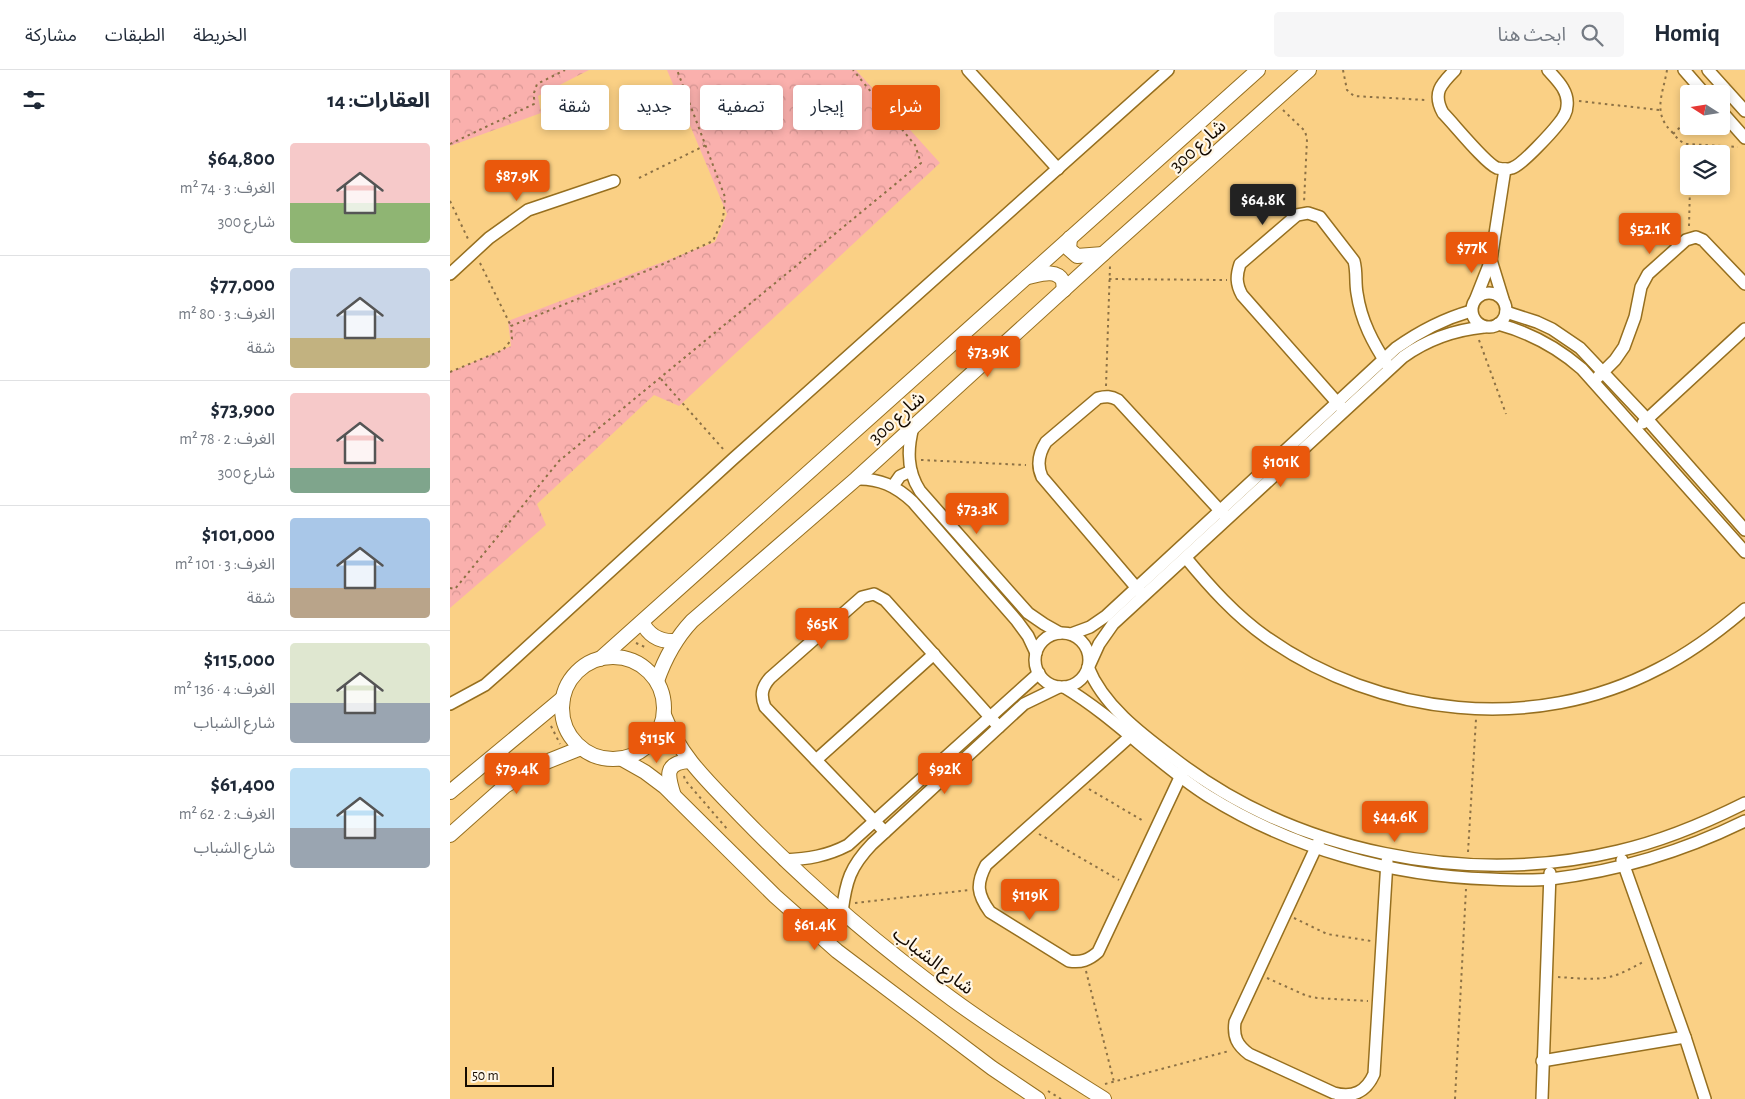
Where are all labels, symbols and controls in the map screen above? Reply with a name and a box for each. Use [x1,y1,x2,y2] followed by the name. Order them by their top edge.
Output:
[1274,12,1624,57] search box
[1578,21,1606,49] icon: search
[1654,22,1720,46] text: Homiq
[1497,26,1566,45] text: ابحث هنا
[25,27,77,45] text: مشاركة
[105,27,165,45] text: الطبقات
[193,27,247,45] text: الخريطة
[541,85,609,130] chip: شقة
[619,85,690,130] chip: جديد
[700,85,783,130] chip: تصفية
[793,85,862,130] chip: إيجار
[872,85,940,130] chip: شراء
[1680,85,1730,135] north arrow
[1680,85,1730,195] map controls
[20,86,48,114] icon: filters
[327,90,430,111] text: العقارات: 14
[1166,116,1232,178] street label: شارع 300
[1680,145,1730,195] button: layers
[208,148,275,169] text: $64,800
[476,160,558,202] pin: $87.9K
[330,163,390,223] icon: home
[496,168,538,184] text: $87.9K
[180,180,275,196] text: الغرف: 3 · 74 m²
[1222,184,1304,226] pin: $64.8K
[1241,192,1285,208] text: $64.8K
[1609,212,1691,255] pin: $52.1K
[218,214,275,230] text: شارع 300
[1630,221,1670,237] text: $52.1K
[1442,232,1502,274] pin: $77K
[1457,240,1487,256] text: $77K
[210,274,275,295] text: $77,000
[330,288,390,348] icon: home
[178,306,275,322] text: الغرف: 3 · 80 m²
[947,336,1029,378] pin: $73.9K
[247,340,275,356] text: شقة
[967,344,1009,360] text: $73.9K
[865,388,931,450] street label: شارع 300
[211,399,275,420] text: $73,900
[330,413,390,473] icon: home
[179,431,275,447] text: الغرف: 2 · 78 m²
[1246,446,1316,488] pin: $101K
[1263,454,1299,470] text: $101K
[218,465,275,481] text: شارع 300
[936,492,1018,535] pin: $73.3K
[957,501,997,517] text: $73.3K
[202,524,275,545] text: $101,000
[330,538,390,598] icon: home
[175,556,275,572] text: الغرف: 3 · 101 m²
[247,590,275,606] text: شقة
[792,608,852,650] pin: $65K
[806,616,838,632] text: $65K
[204,649,275,670] text: $115,000
[330,663,390,723] icon: home
[173,681,275,697] text: الغرف: 4 · 136 m²
[194,715,275,731] text: شارع الشباب
[622,722,692,764] pin: $115K
[640,730,674,746] text: $115K
[476,752,558,795] pin: $79.4K
[915,752,975,795] pin: $92K
[496,761,538,777] text: $79.4K
[929,761,961,777] text: $92K
[211,774,275,795] text: $61,400
[330,788,390,848] icon: home
[1354,800,1436,843] pin: $44.6K
[179,806,275,822] text: الغرف: 2 · 62 m²
[1373,809,1417,825] text: $44.6K
[194,840,275,856] text: شارع الشباب
[995,878,1065,921] pin: $119K
[1012,887,1048,903] text: $119K
[774,908,856,951] pin: $61.4K
[794,917,836,933] text: $61.4K
[887,924,977,1001] street label: شارع الشباب
[465,1064,554,1087] scale bar
[472,1069,499,1083] text: 50 m

